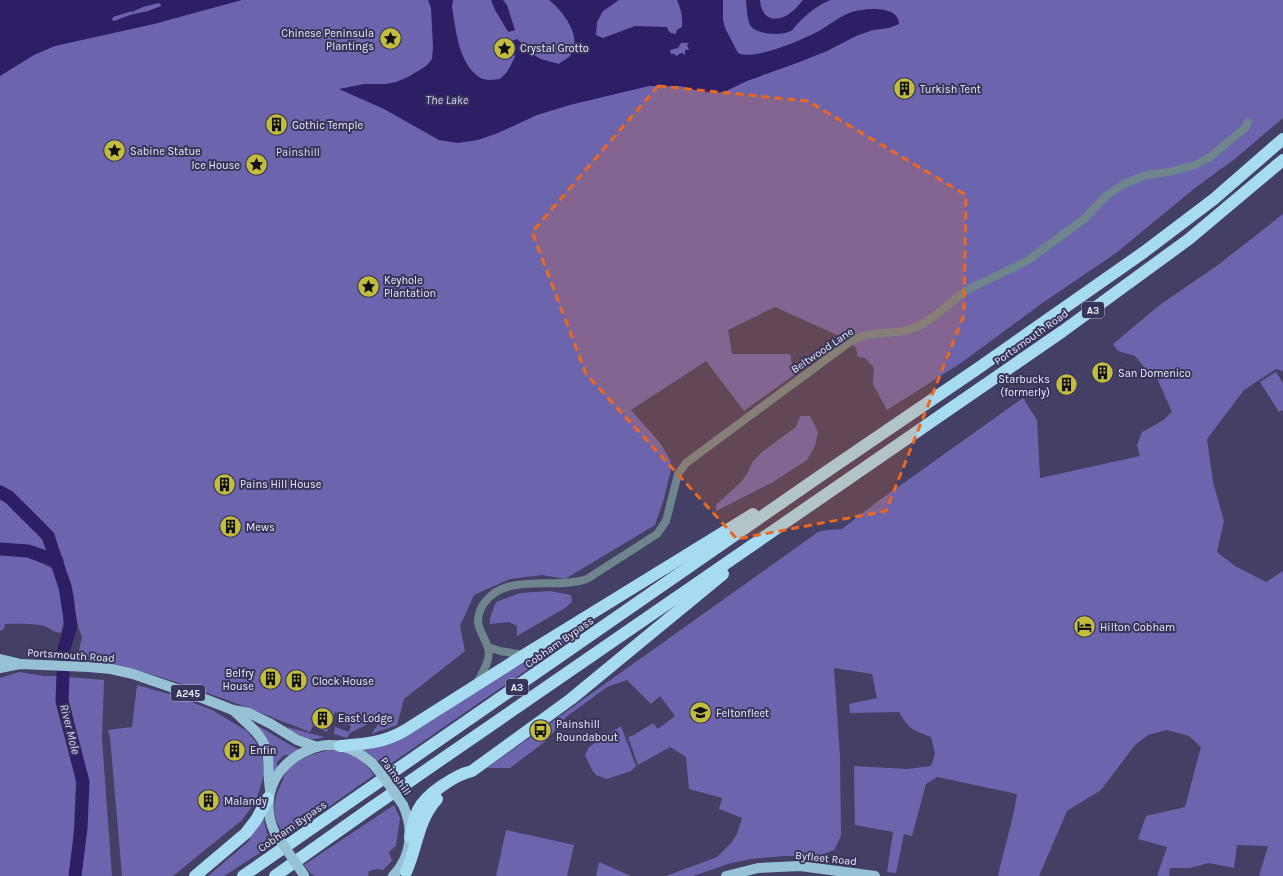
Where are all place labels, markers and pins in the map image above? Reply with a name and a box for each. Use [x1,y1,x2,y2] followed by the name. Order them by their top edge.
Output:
[377,26,403,52] place icon: Chinese Peninsula Plantings
[281,27,374,53] place label: Chinese Peninsula Plantings
[491,35,517,61] place icon: Crystal Grotto
[520,42,589,55] place label: Crystal Grotto
[892,76,918,102] building icon: Turkish Tent
[920,83,981,96] place label: Turkish Tent
[264,112,290,138] building icon: Gothic Temple
[292,119,364,132] place label: Gothic Temple
[101,138,127,164] place icon: Sabine Statue
[130,145,201,158] place label: Sabine Statue
[243,152,269,178] place icon: Ice House
[192,159,240,172] place label: Ice House
[356,273,382,299] place icon: Keyhole Plantation
[384,274,436,300] place label: Keyhole Plantation
[1090,360,1116,386] building icon: San Domenico
[1118,367,1191,380] place label: San Domenico
[1053,372,1079,398] building icon: Starbucks (formerly)
[998,373,1050,399] place label: Starbucks (formerly)
[211,471,237,497] building icon: Pains Hill House
[240,478,322,491] place label: Pains Hill House
[217,514,243,540] building icon: Mews
[246,521,275,534] place label: Mews
[1071,614,1097,640] hotel icon: Hilton Cobham
[1100,621,1175,634] place label: Hilton Cobham
[257,666,283,692] building icon: Belfry House
[223,667,254,693] place label: Belfry House
[284,668,310,694] building icon: Clock House
[312,675,374,688] place label: Clock House
[688,700,714,726] school or university icon: Feltonfleet
[309,705,335,731] building icon: East Lodge
[716,707,769,720] place label: Feltonfleet
[338,712,393,725] place label: East Lodge
[528,717,554,743] bus stop icon: Painshill Roundabout
[556,718,618,744] place label: Painshill Roundabout
[222,737,248,763] building icon: Enfin
[250,744,277,757] place label: Enfin
[196,788,222,814] building icon: Malandy
[224,795,267,808] place label: Malandy

